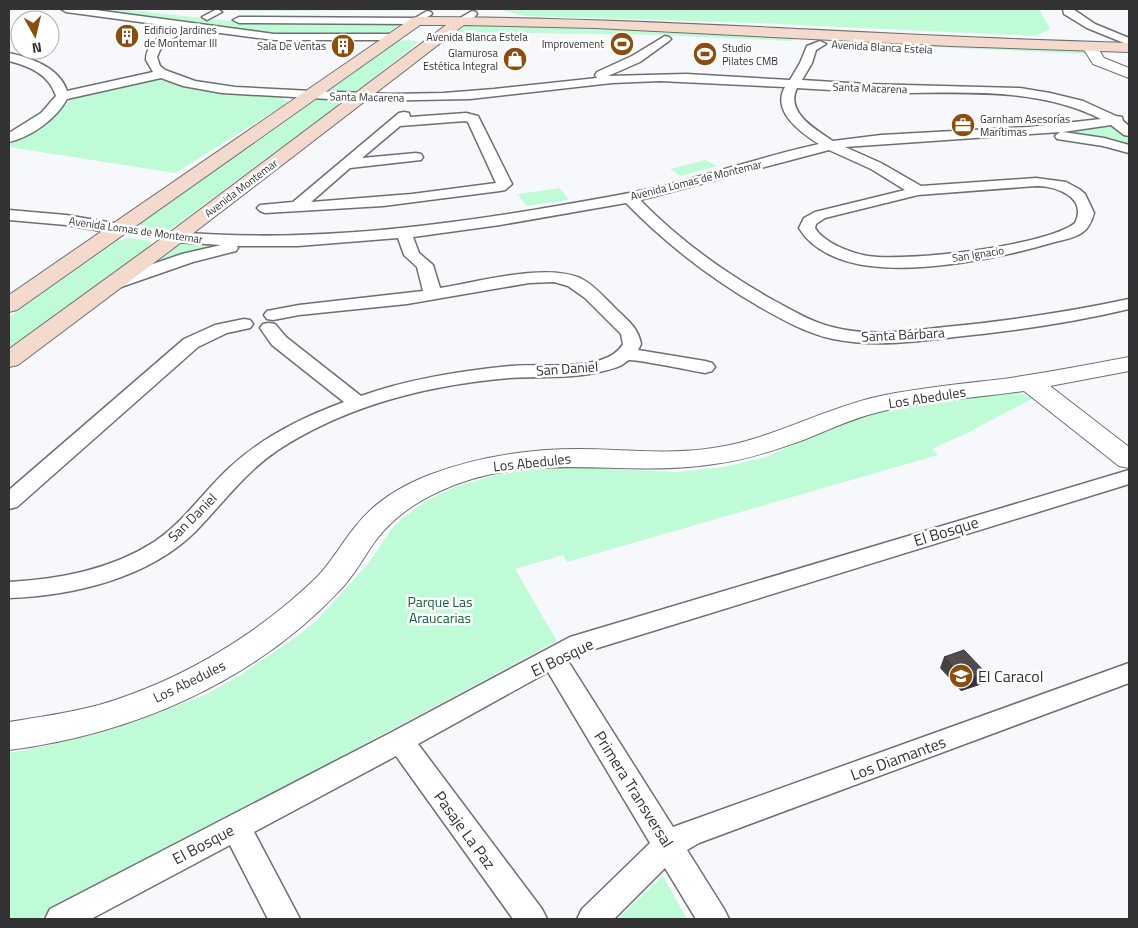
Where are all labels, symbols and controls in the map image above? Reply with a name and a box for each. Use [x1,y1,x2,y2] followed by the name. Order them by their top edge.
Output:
[10,10,60,60] north arrow
[144,22,217,51] place label: Edificio Jardines de Montemar III
[114,23,140,49] building icon: Edificio Jardines de Montemar III
[426,29,528,45] street label: Avenida Blanca Estela
[609,31,635,57] sports icon: Improvement
[330,33,356,59] building icon: Sala De Ventas
[542,36,604,52] place label: Improvement
[831,36,933,58] street label: Avenida Blanca Estela
[31,37,43,59] text: N
[257,38,326,54] place label: Sala De Ventas
[722,40,778,69] place label: Studio Pilates CMB
[692,41,718,67] sports icon: Studio Pilates CMB
[423,45,498,74] place label: Glamurosa Estética Integral
[502,46,528,72] shop icon: Glamurosa Estética Integral
[832,79,908,97] street label: Santa Macarena
[329,88,405,106] street label: Santa Macarena
[980,111,1070,140] place label: Garnham Asesorías Marítimas
[950,112,976,138] office icon: Garnham Asesorías Marítimas
[201,155,281,221] street label: Avenida Montemar
[629,156,764,204] street label: Avenida Lomas de Montemar
[68,213,204,247] street label: Avenida Lomas de Montemar
[951,242,1005,266] street label: San Ignacio
[861,321,945,347] street label: Santa Bárbara
[535,355,599,381] street label: San Daniel
[887,381,967,413] street label: Los Abedules
[492,447,572,477] street label: Los Abedules
[163,488,221,546] street label: San Daniel
[911,510,981,552] street label: El Bosque
[407,591,473,628] park label: Parque Las Araucarias
[527,632,597,682] street label: El Bosque
[149,654,229,708] street label: Los Abedules
[948,663,974,689] school or university icon: El Caracol
[978,664,1043,688] place label: El Caracol
[588,726,680,852] street label: Primera Transversal
[847,730,949,786] street label: Los Diamantes
[428,786,502,874] street label: Pasaje La Paz
[168,818,238,870] street label: El Bosque

